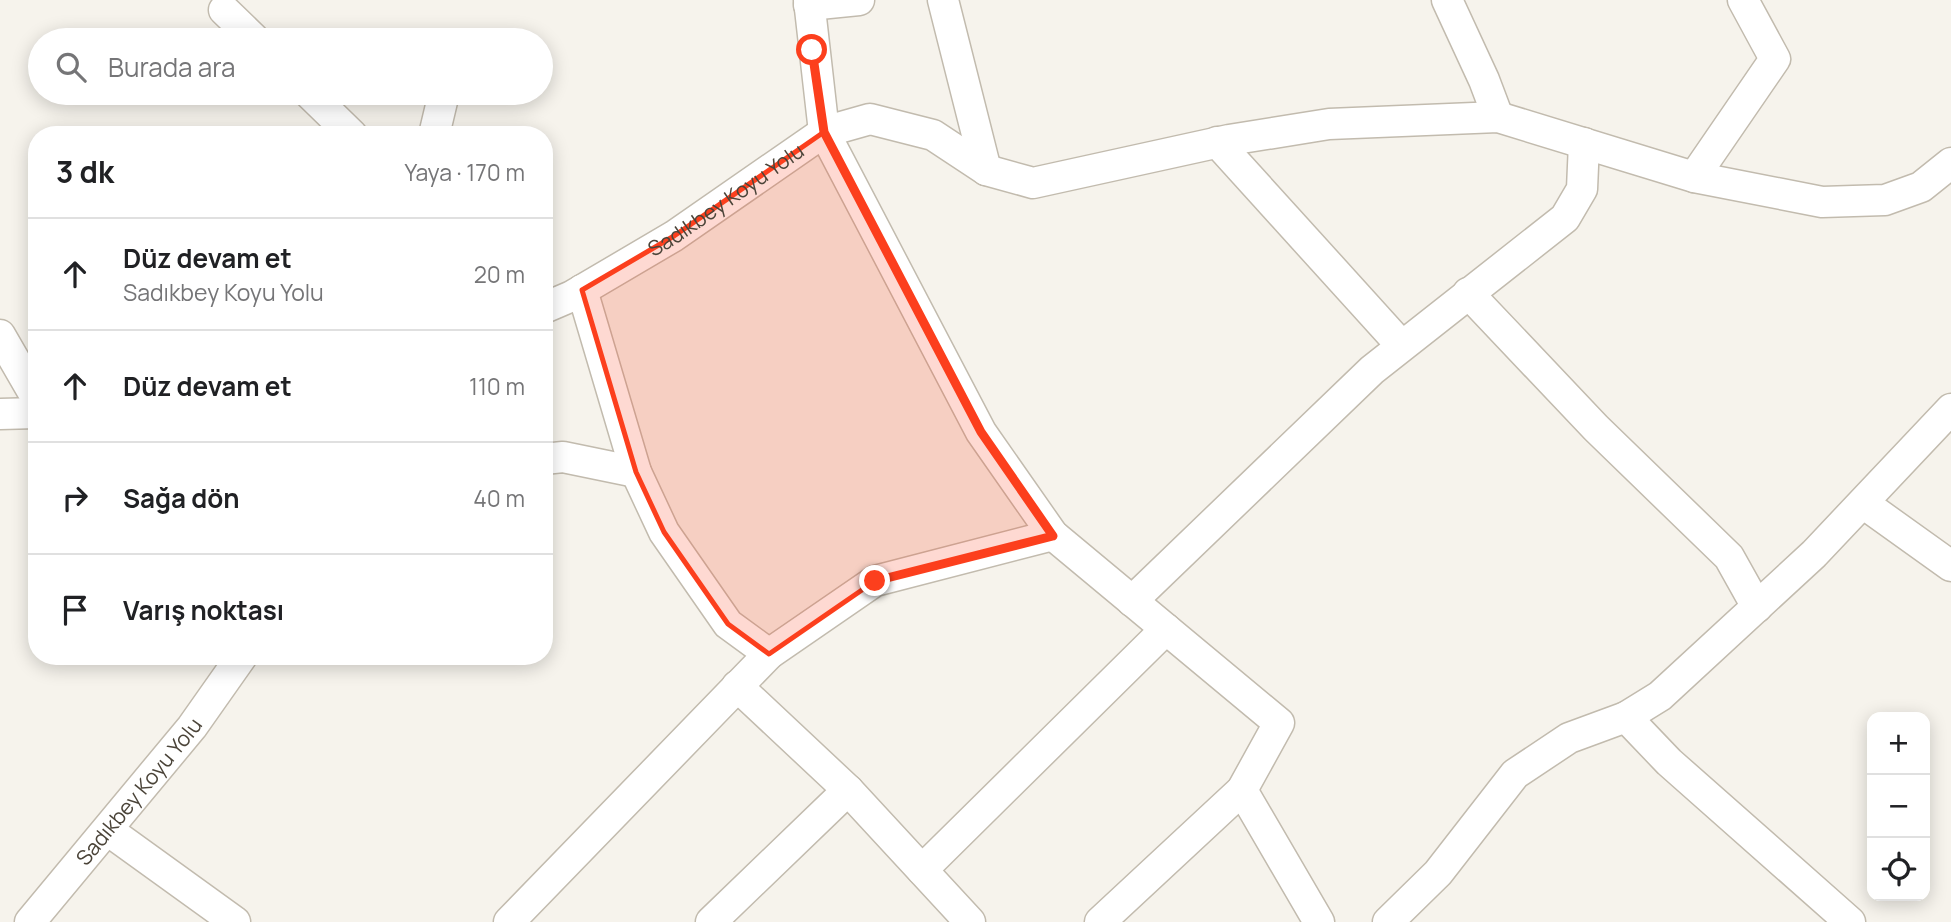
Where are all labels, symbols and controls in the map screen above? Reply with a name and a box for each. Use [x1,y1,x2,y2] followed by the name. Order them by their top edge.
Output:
[28,28,553,105] search box
[796,34,827,65] route start
[52,48,90,86] icon: search
[108,49,235,85] text: Burada ara
[642,136,809,263] street label: Sadıkbey Koyu Yolu
[56,151,114,192] text: 3 dk
[404,156,525,188] text: Yaya · 170 m
[123,240,292,276] text: Düz devam et
[56,255,94,293] icon: ahead
[474,258,525,290] text: 20 m
[123,276,324,308] text: Sadıkbey Koyu Yolu
[56,367,94,405] icon: ahead
[123,368,292,404] text: Düz devam et
[469,370,525,402] text: 110 m
[56,479,94,517] icon: right
[123,480,240,516] text: Sağa dön
[473,482,525,514] text: 40 m
[859,565,890,596] route end
[56,591,94,629] icon: arrive
[123,592,284,628] text: Varış noktası
[69,712,208,871] street label: Sadıkbey Koyu Yolu
[1867,712,1930,901] map controls
[1867,712,1930,775] button: +
[1867,775,1930,838] button: −
[1867,838,1930,901] button: locate

